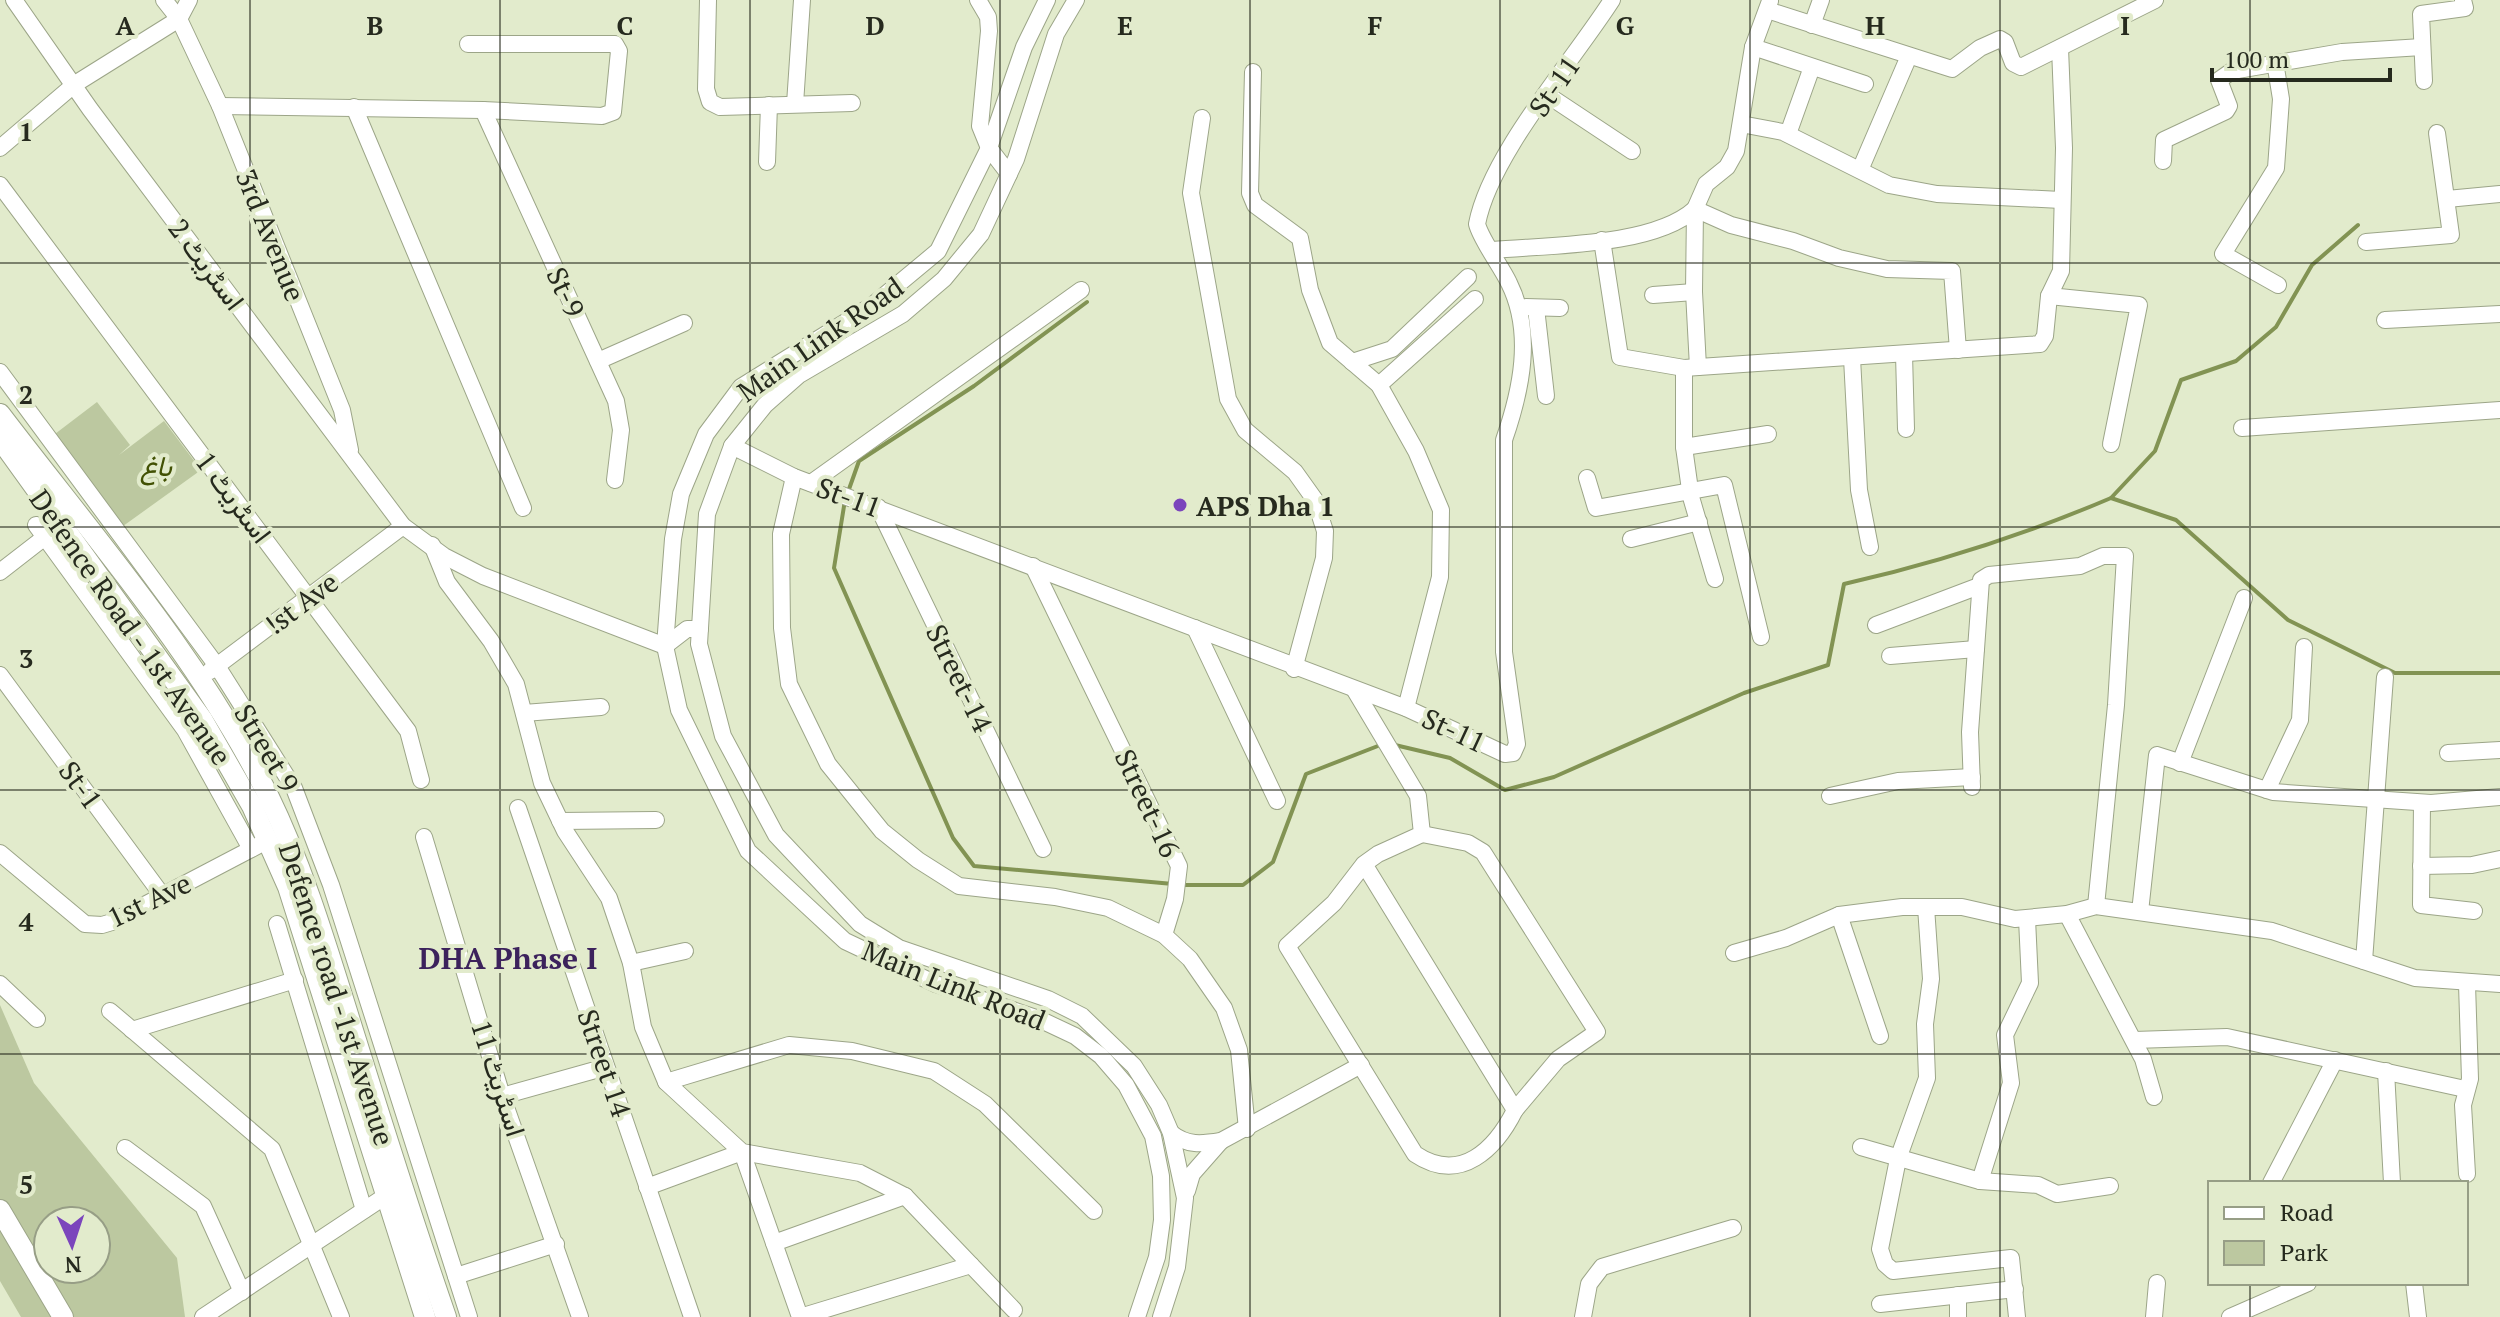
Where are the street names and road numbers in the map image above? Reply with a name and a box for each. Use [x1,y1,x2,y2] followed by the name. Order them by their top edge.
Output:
[1520,48,1588,124] street label: St-11
[228,164,314,306] street label: 3rd Avenue
[161,211,253,317] street label: اسٹریٹ 2
[538,261,594,323] street label: St-9
[730,268,910,410] street label: Main Link Road
[188,444,280,550] street label: اسٹریٹ 1
[812,468,886,526] street label: St-11
[22,482,240,772] street label: Defence Road - 1st Avenue
[257,563,345,643] street label: !st Ave
[918,618,1002,738] street label: Street-14
[226,697,308,799] street label: Street 9
[1416,699,1492,761] street label: St-11
[1107,743,1189,863] street label: Street-16
[51,753,111,817] street label: St-1
[271,838,403,1150] street label: Defence road -1st Avenue
[101,864,197,936] street label: 1st Ave
[857,931,1051,1039] street label: Main Link Road
[569,1004,641,1122] street label: Street 14
[463,1015,535,1141] street label: اسٹریٹ 11

